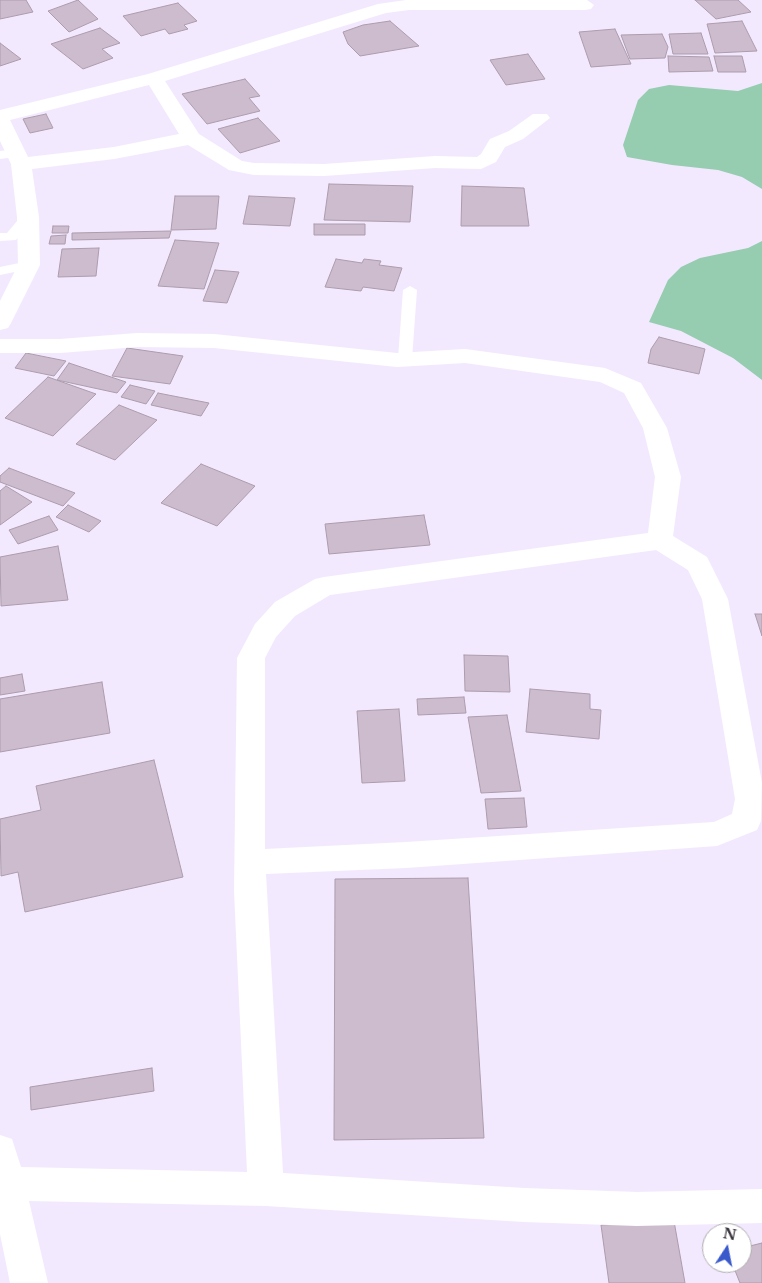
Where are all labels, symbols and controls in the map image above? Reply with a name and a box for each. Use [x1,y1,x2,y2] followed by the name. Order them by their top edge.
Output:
[702,1223,752,1273] north arrow
[721,1224,738,1244] text: N

